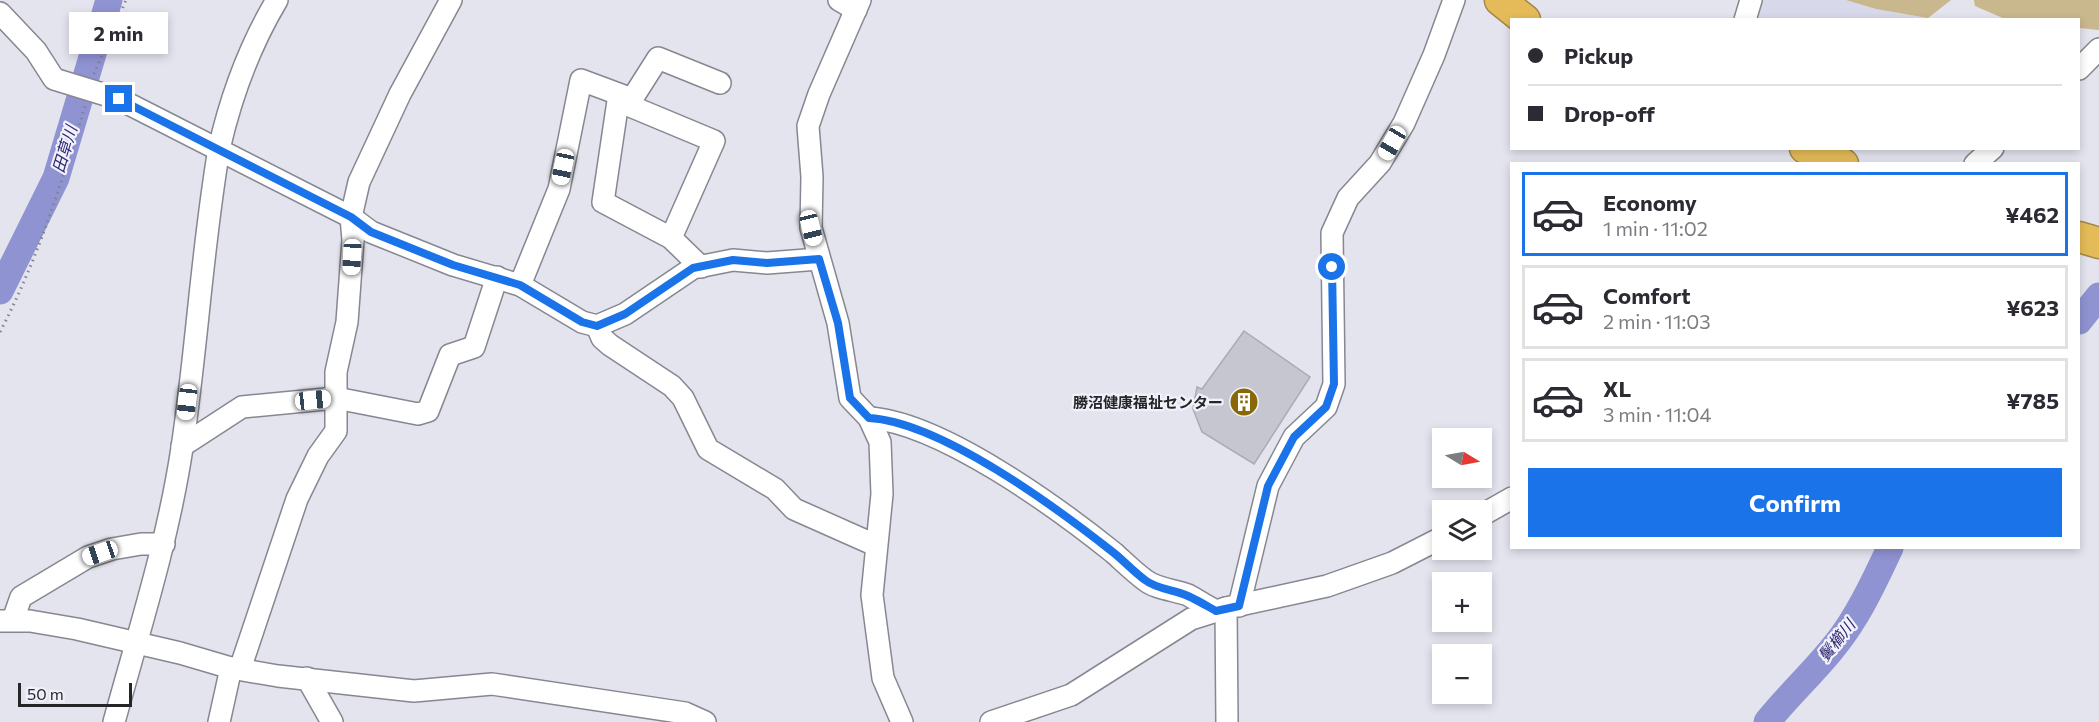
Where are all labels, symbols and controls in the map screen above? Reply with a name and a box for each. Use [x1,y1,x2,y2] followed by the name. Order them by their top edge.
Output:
[70,12,168,54] callout: 2 min
[94,21,143,45] text: 2 min
[1564,42,1633,69] text: Pickup
[105,85,132,112] route end
[1564,100,1655,127] text: Drop-off
[48,121,81,175] water label: 田草川
[1375,123,1409,163] car
[550,148,576,186] car
[1531,187,1585,241] icon: car
[1603,189,1697,216] text: Economy
[2005,201,2059,228] text: ¥462
[798,208,824,248] car
[1603,216,1708,240] text: 1 min · 11:02
[342,239,362,275] car
[1318,253,1345,280] route start
[1531,280,1585,334] icon: car
[1603,282,1691,309] text: Comfort
[2006,294,2059,321] text: ¥623
[1603,309,1711,333] text: 2 min · 11:03
[1531,373,1585,427] icon: car
[1603,375,1631,402] text: XL
[176,383,198,421] car
[1228,386,1260,418] building icon: 勝沼健康福祉センター
[2006,387,2059,414] text: ¥785
[294,389,332,411] car
[1073,393,1223,411] place label: 勝沼健康福祉センター
[1603,402,1712,426] text: 3 min · 11:04
[1432,428,1492,488] north arrow
[1432,428,1492,704] map controls
[1528,468,2062,537] button: Confirm
[1432,500,1492,560] button: layers
[80,539,120,567] car
[1432,572,1492,632] button: +
[1814,614,1860,665] water label: 鬢櫛川
[1432,644,1492,704] button: −
[18,680,132,708] scale bar
[27,684,64,703] text: 50 m

